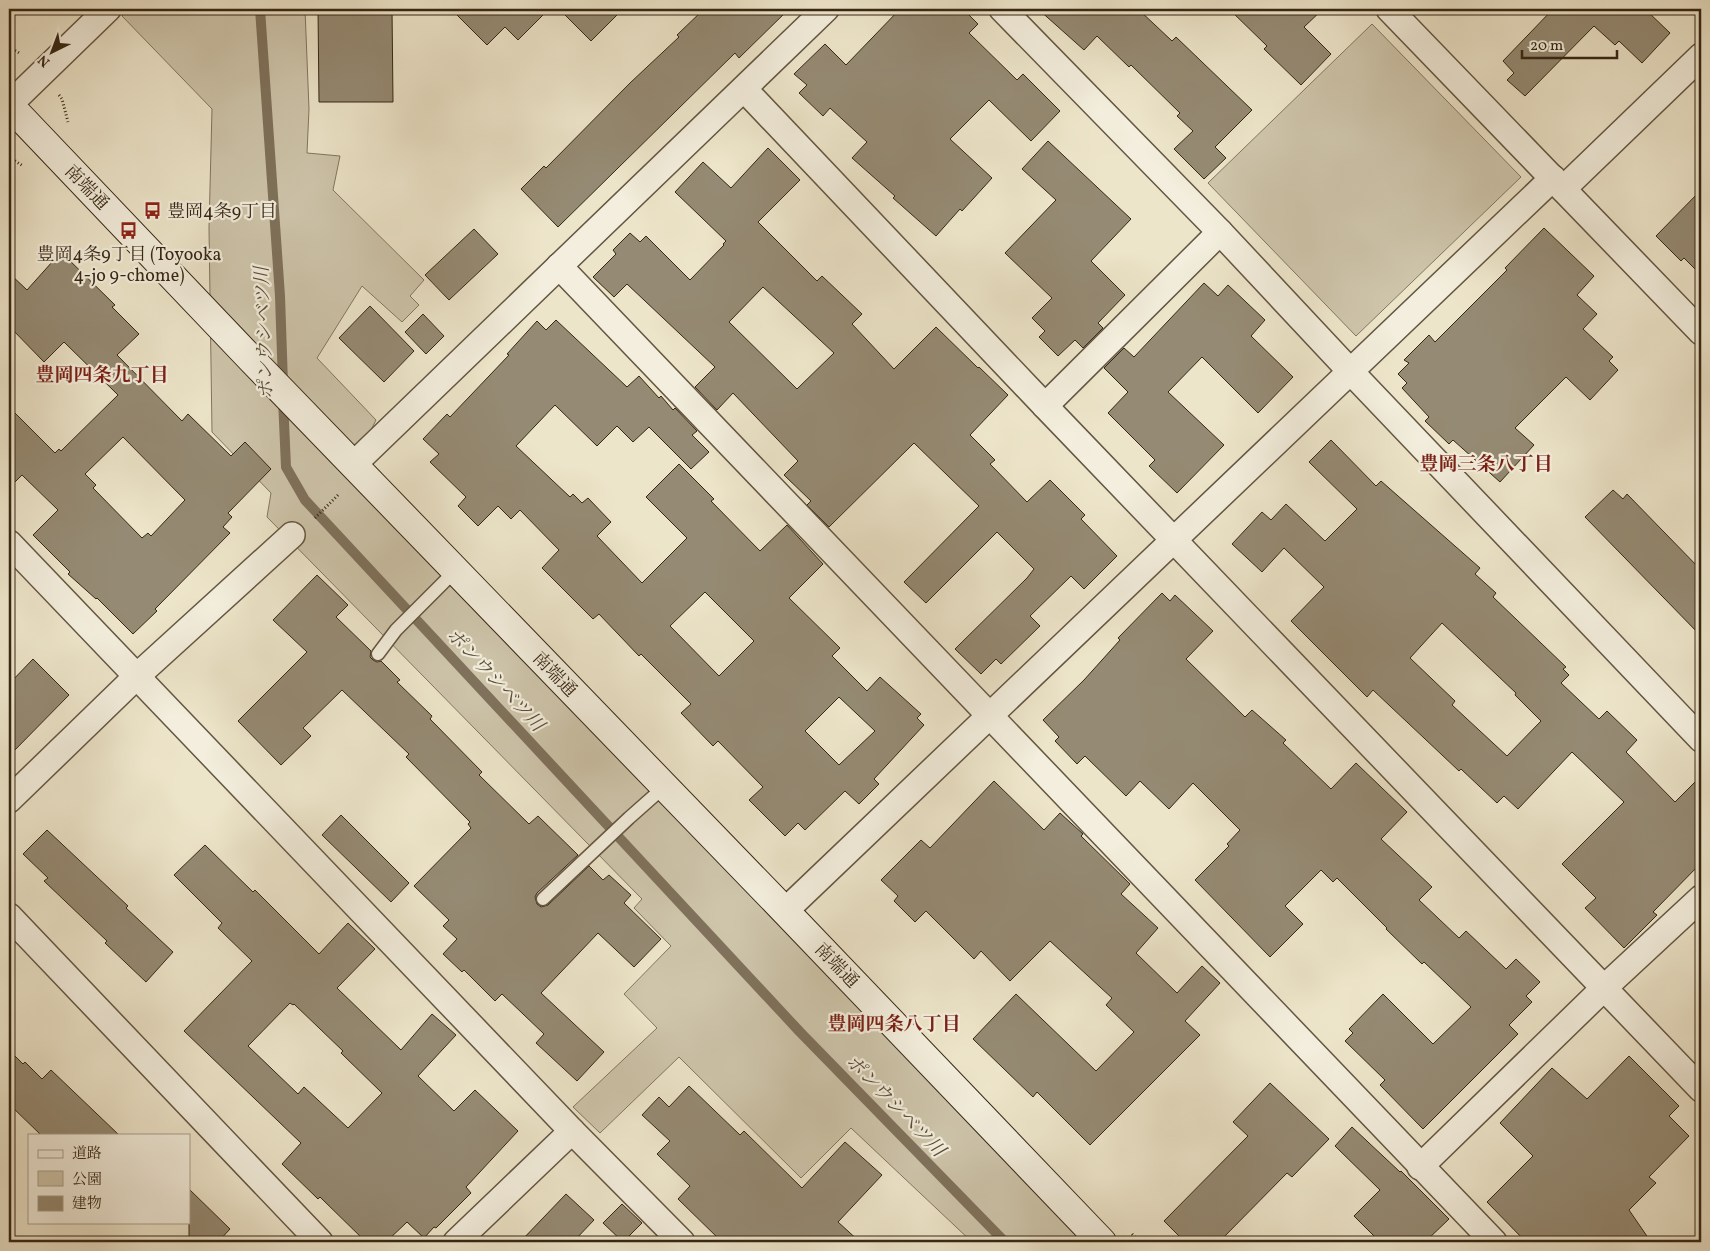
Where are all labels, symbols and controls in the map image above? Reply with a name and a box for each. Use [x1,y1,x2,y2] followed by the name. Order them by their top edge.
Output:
[28,28,78,78] north arrow
[1522,28,1618,60] scale bar
[1530,36,1563,57] text: 20 m
[34,50,54,71] text: N
[58,160,114,216] street label: 南端通
[167,200,277,225] place label: 豊岡4条9丁目
[143,201,163,221] bus stop icon: 豊岡4条9丁目
[119,221,139,241] bus stop icon: 豊岡4条9丁目 (Toyooka 4-jo 9-chome)
[37,243,221,289] place label: 豊岡4条9丁目 (Toyooka 4-jo 9-chome)
[250,264,280,400] water label: ポンウシベツ川
[35,363,169,389] district label: 豊岡四条九丁目
[1419,452,1553,478] district label: 豊岡三条八丁目
[440,623,551,739] water label: ポンウシベツ川
[526,647,582,703] street label: 南端通
[808,938,864,994] street label: 南端通
[827,1012,961,1038] district label: 豊岡四条八丁目
[839,1050,951,1165] water label: ポンウシベツ川
[28,1134,190,1224] legend
[72,1144,102,1165] text: 道路
[72,1170,102,1191] text: 公園
[72,1194,102,1215] text: 建物

